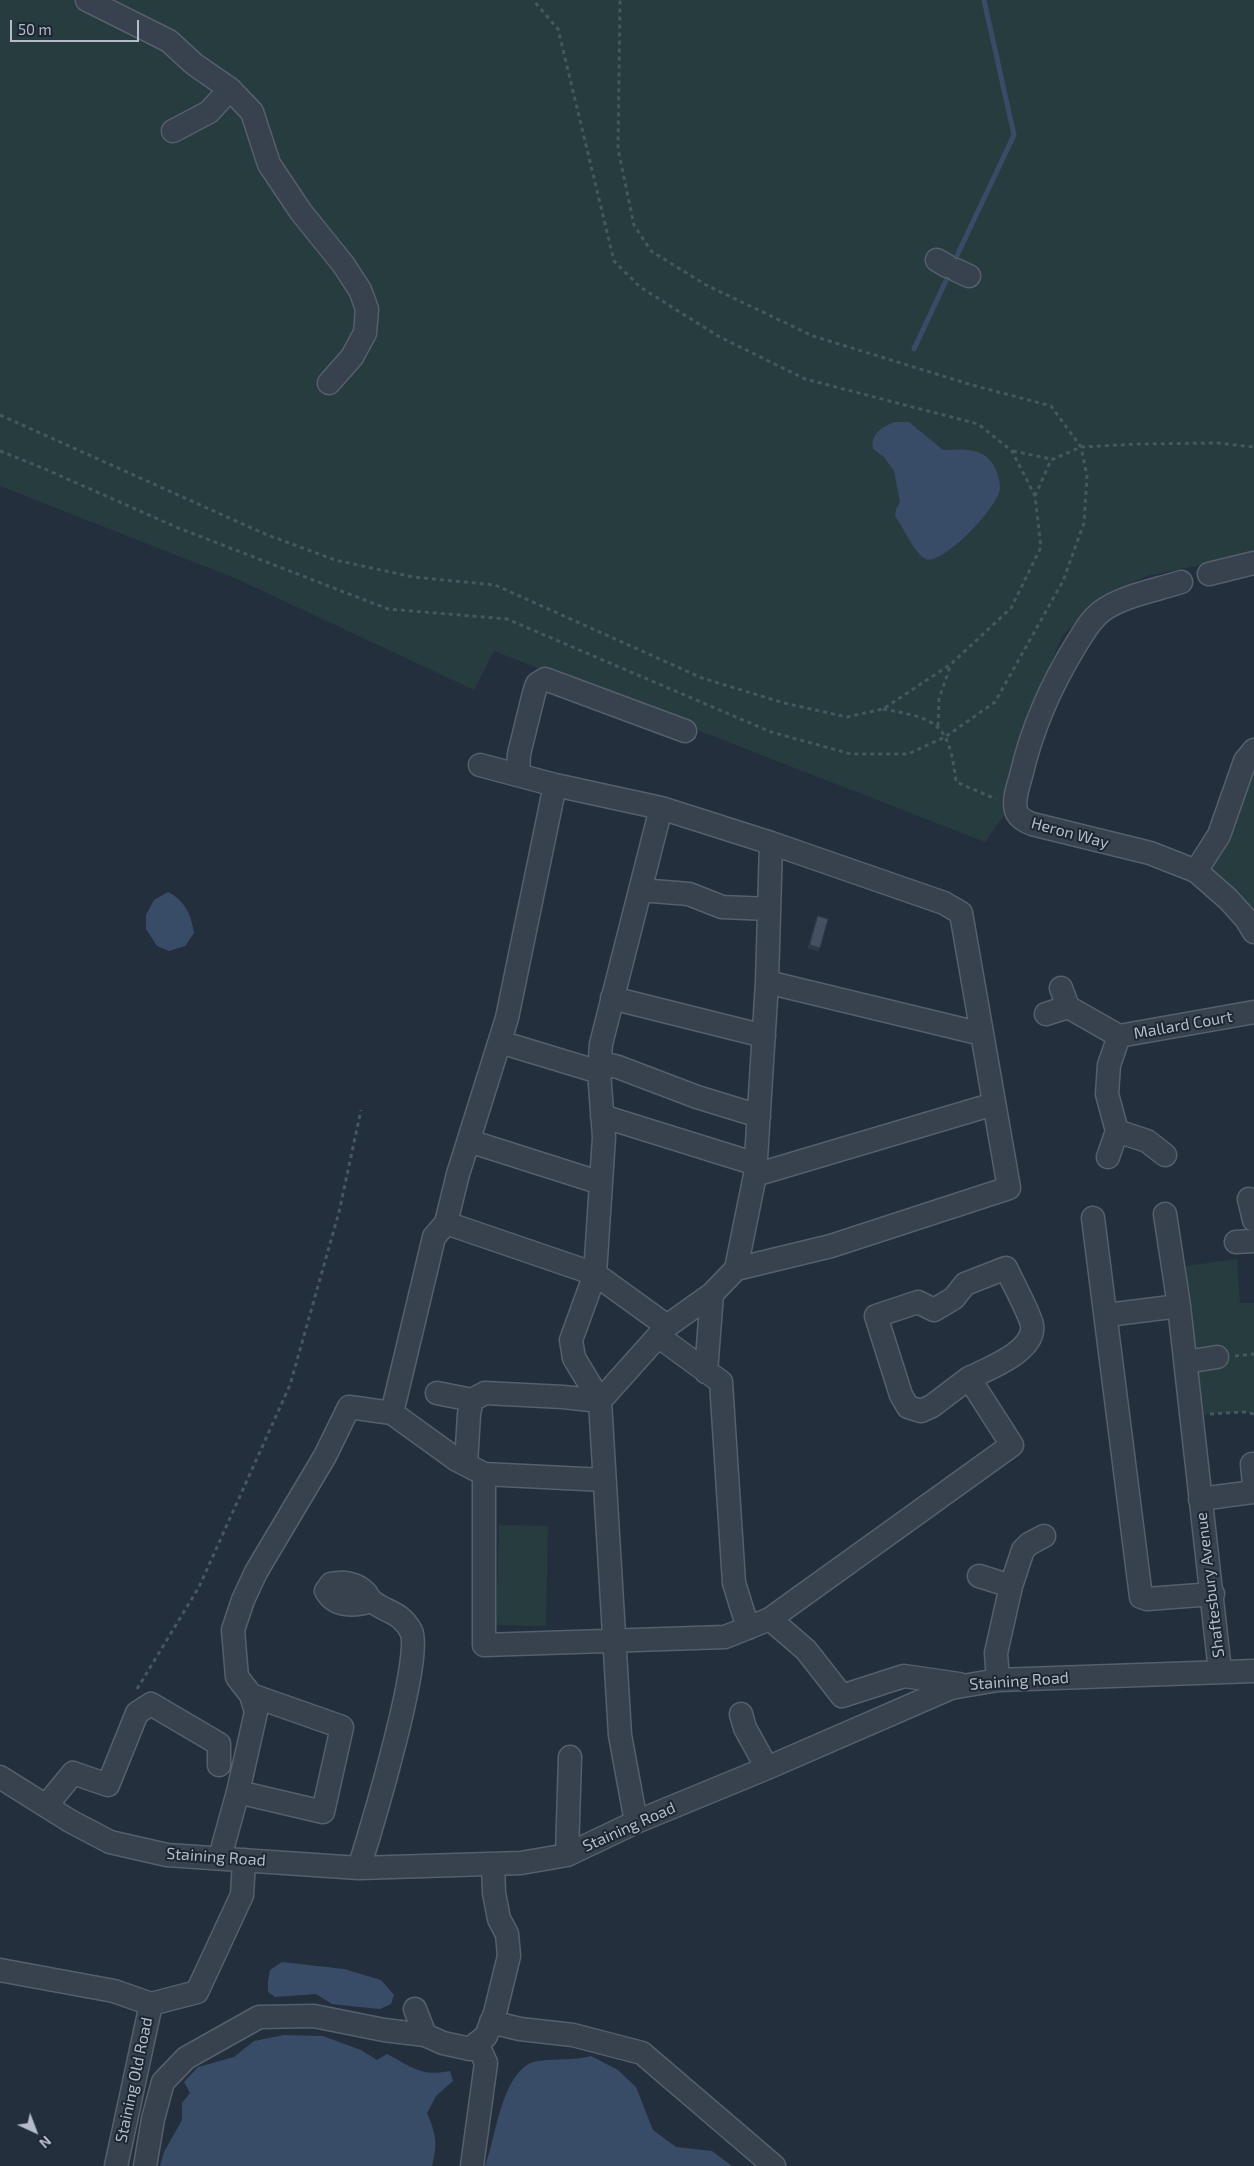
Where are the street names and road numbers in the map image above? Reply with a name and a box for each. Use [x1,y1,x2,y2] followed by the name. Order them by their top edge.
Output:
[1029,813,1111,853] street label: Heron Way
[1132,1007,1234,1043] street label: Mallard Court
[1192,1511,1228,1659] street label: Shaftesbury Avenue
[969,1668,1069,1694] street label: Staining Road
[580,1798,678,1856] street label: Staining Road
[166,1844,266,1870] street label: Staining Road
[111,2015,157,2145] street label: Staining Old Road

